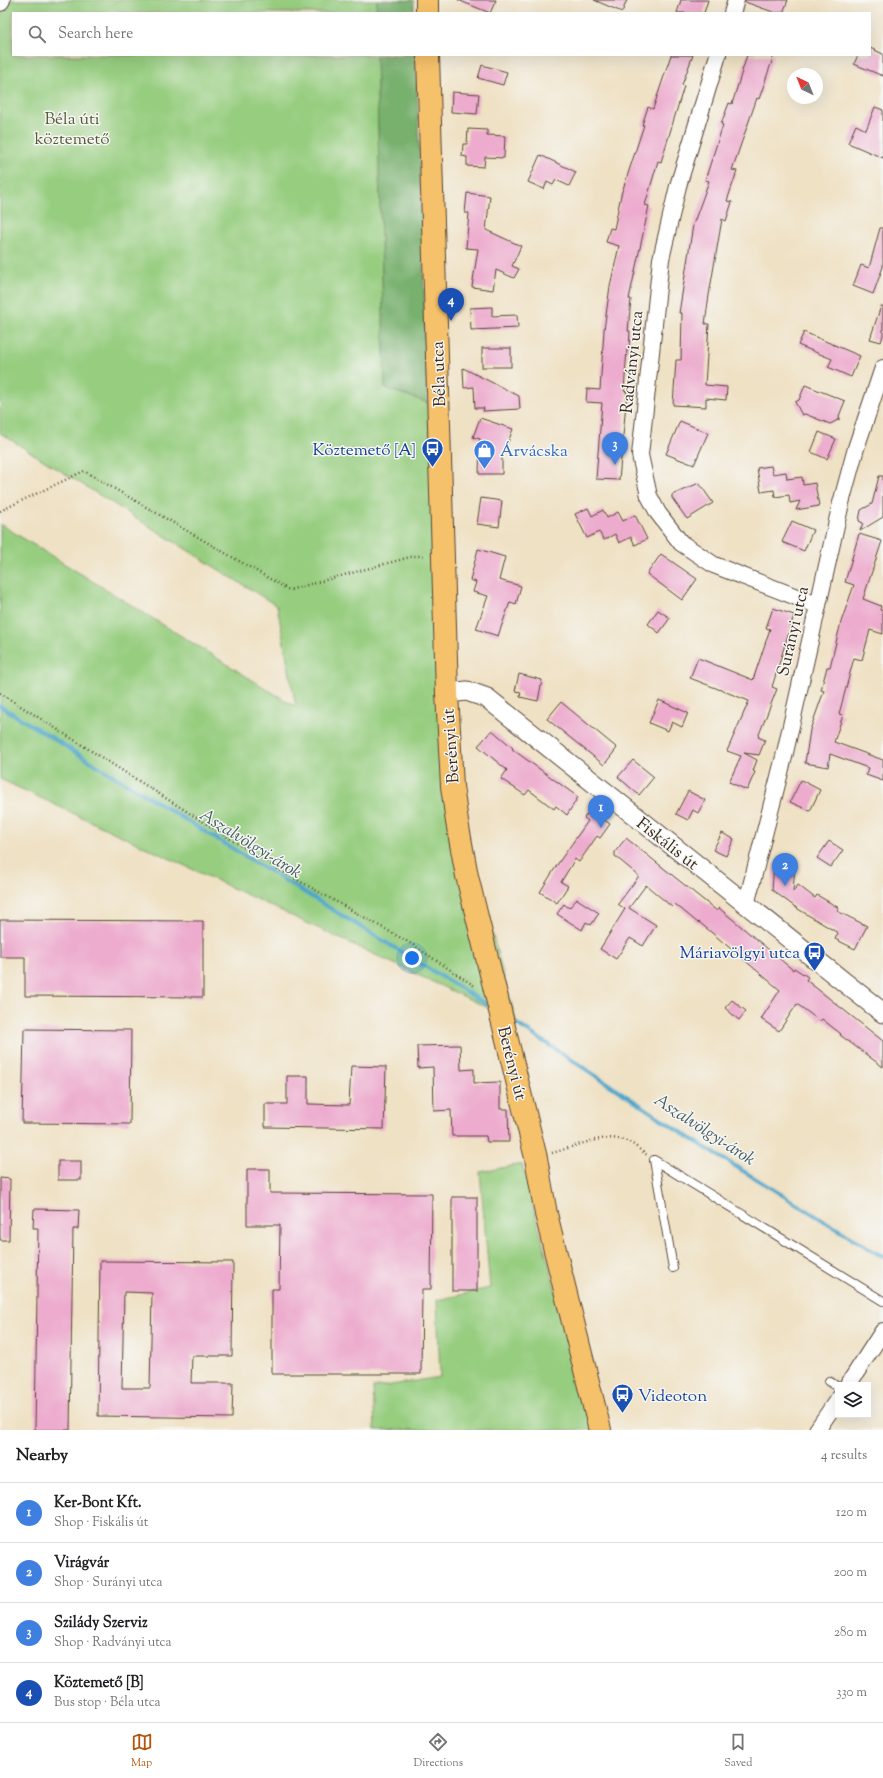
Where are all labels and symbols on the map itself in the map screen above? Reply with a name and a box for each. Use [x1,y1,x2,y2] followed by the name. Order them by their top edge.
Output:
[787,68,823,104] north arrow
[34,108,110,152] park label: Béla úti köztemető
[438,288,464,321] pin: 4
[616,309,650,415] street label: Radványi utca
[427,340,453,407] street label: Béla utca
[602,432,628,465] pin: 3
[419,436,445,469] bus stop icon: Köztemető [A]
[472,437,498,470] shop icon: Árvácska
[313,439,416,463] place label: Köztemető [A]
[500,440,568,464] place label: Árvácska
[772,584,816,679] street label: Surányi utca
[437,707,467,784] street label: Berényi út
[588,795,614,828] pin: 1
[194,803,306,887] water label: Aszalvölgyi-árok
[631,813,703,877] street label: Fiskális út
[772,853,798,886] pin: 2
[802,939,828,972] bus stop icon: Máriavölgyi utca
[679,942,800,966] place label: Máriavölgyi utca
[402,948,422,968] your location
[490,1024,532,1103] street label: Berényi út
[648,1088,760,1173] water label: Aszalvölgyi-árok
[610,1382,636,1415] bus stop icon: Videoton
[638,1385,707,1409] place label: Videoton

